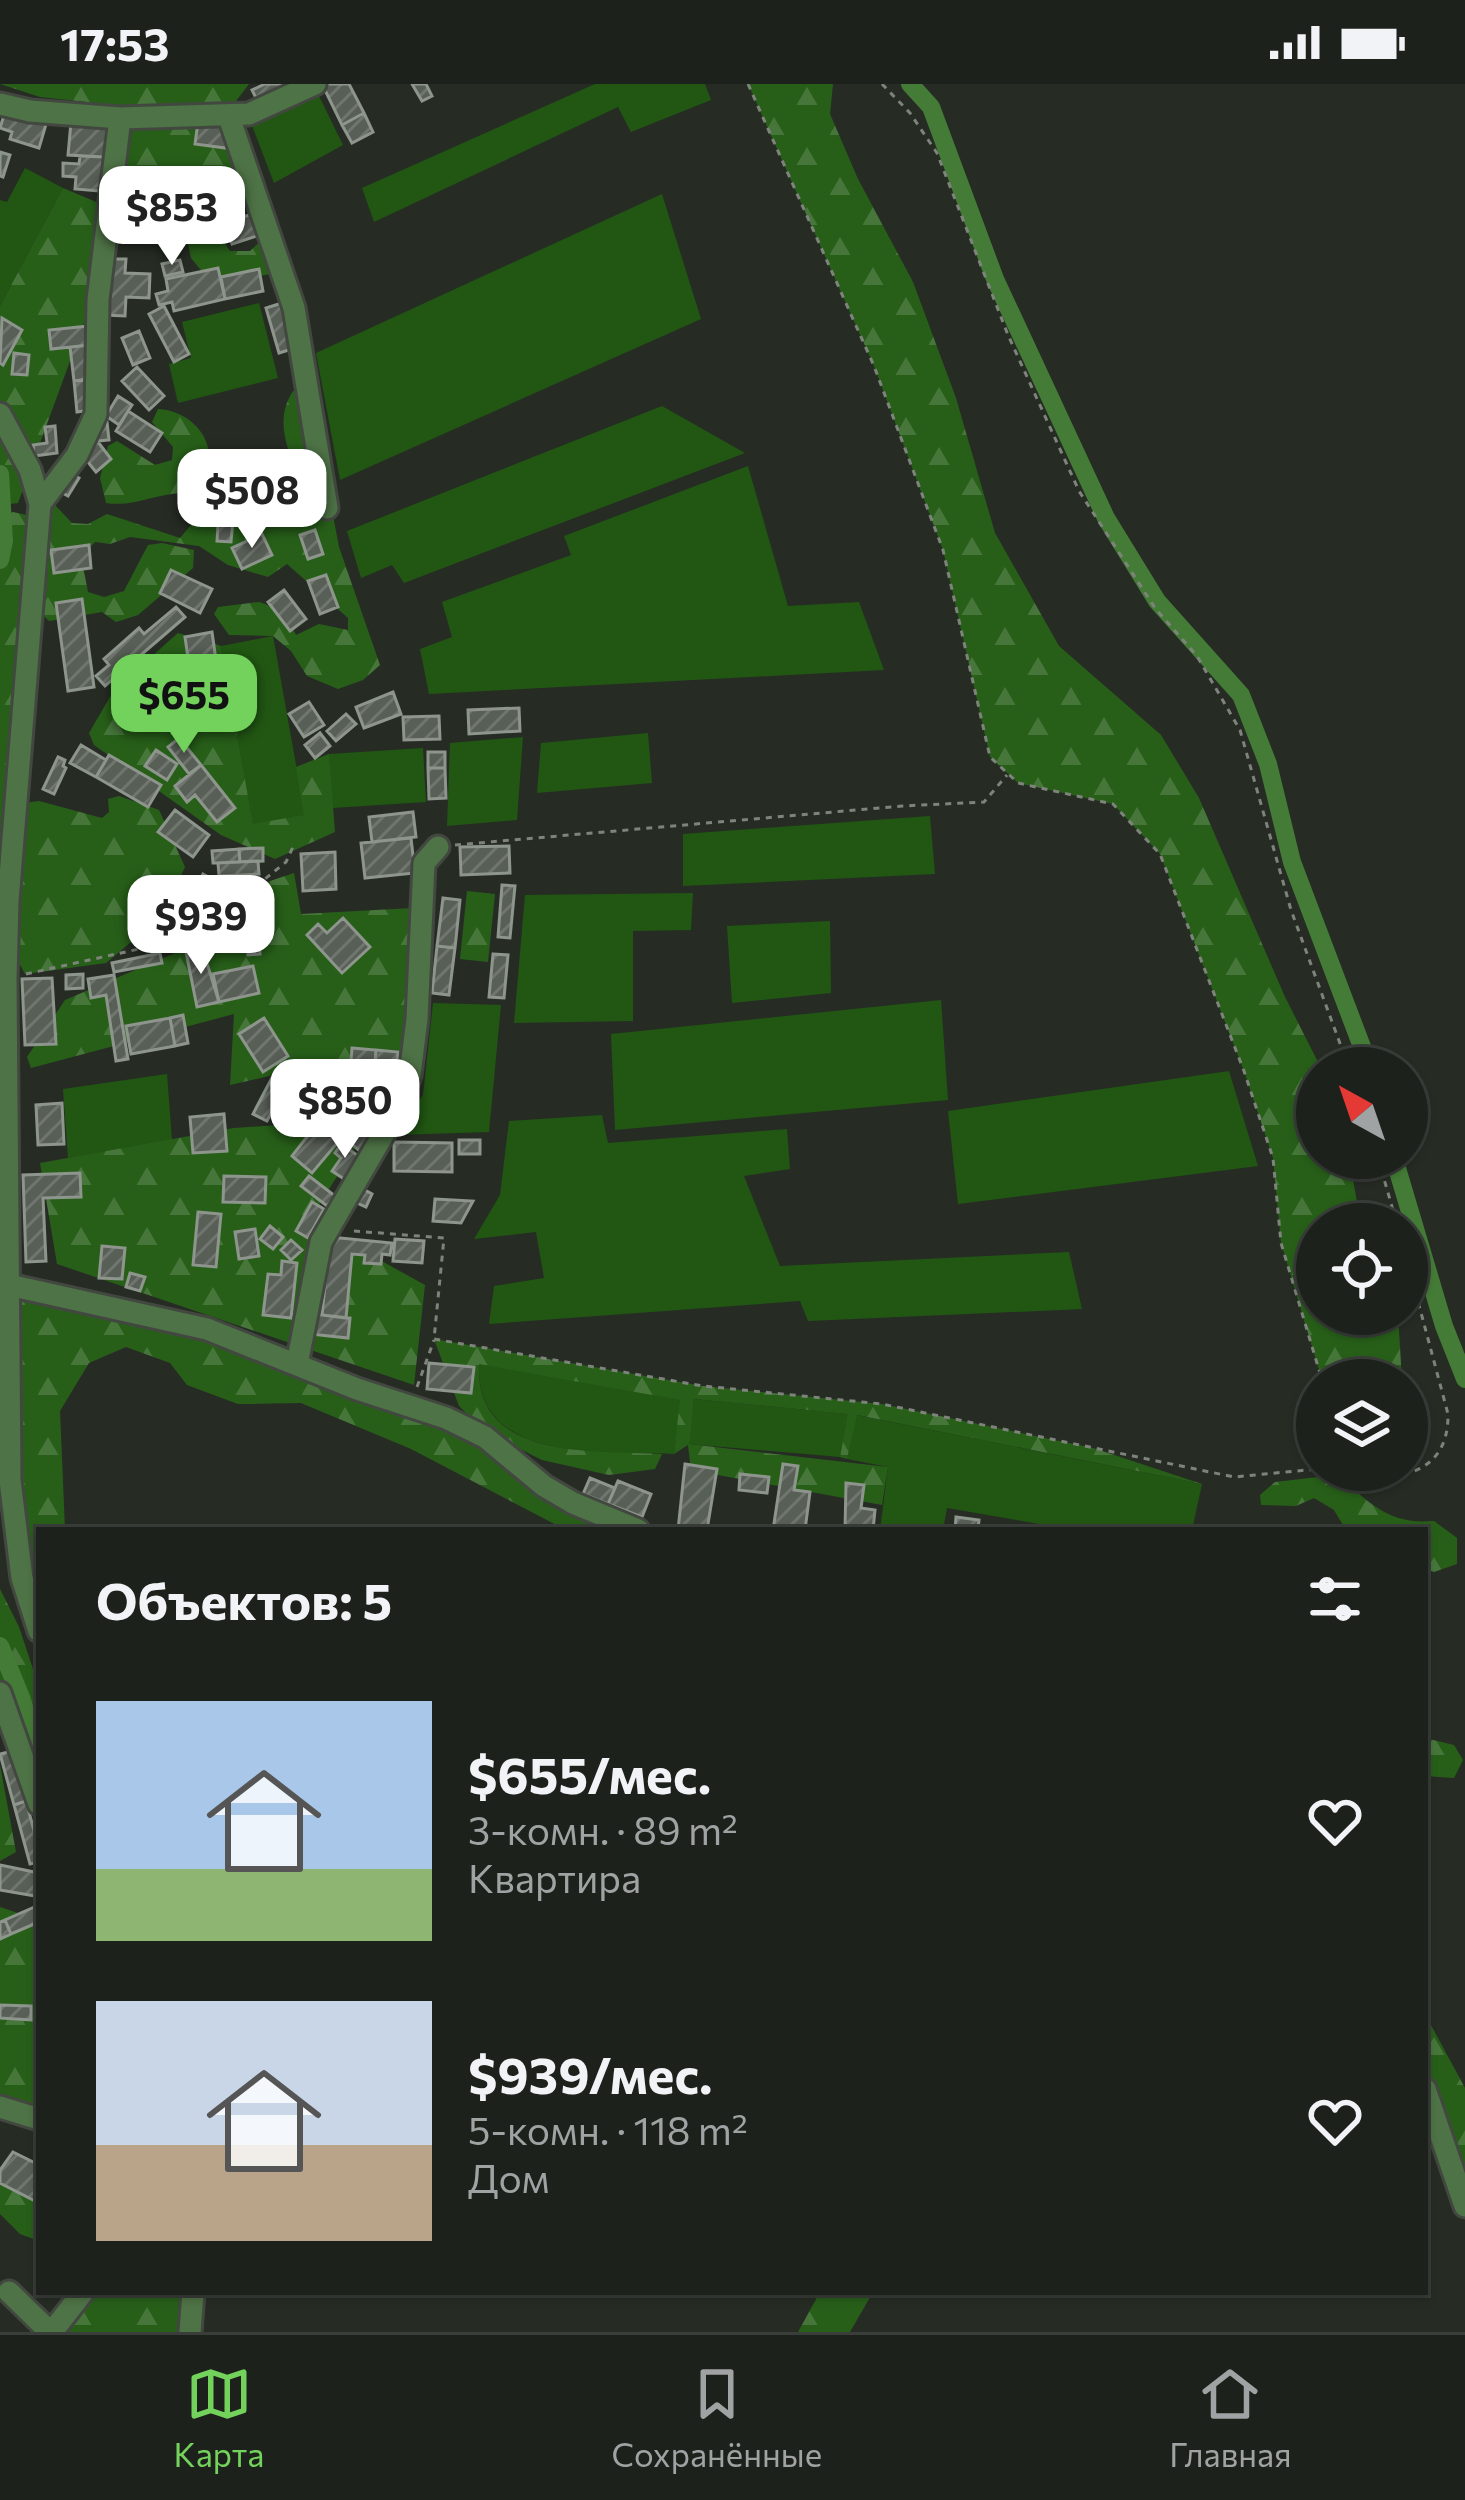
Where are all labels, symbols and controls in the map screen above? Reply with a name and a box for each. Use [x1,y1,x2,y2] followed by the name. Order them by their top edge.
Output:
[60,15,169,70] text: 17:53
[101,166,243,268] pin: $853
[126,181,218,229] text: $853
[181,449,323,551] pin: $508
[204,464,300,512] text: $508
[113,654,255,756] pin: $655
[138,669,230,717] text: $655
[130,875,272,977] pin: $939
[154,890,248,938] text: $939
[1296,1047,1428,1179] north arrow
[1296,1047,1428,1491] map controls
[274,1059,416,1161] pin: $850
[297,1074,393,1122] text: $850
[1296,1203,1428,1335] button: locate
[1296,1359,1428,1491] button: layers
[1302,1566,1368,1632] icon: filters
[96,1568,392,1631] text: Объектов: 5
[468,1742,711,1805] text: $655/мес.
[192,1749,336,1893] icon: home
[1302,1788,1368,1854] icon: heart
[468,1805,738,1853] text: 3-комн. · 89 m²
[468,1853,641,1901] text: Квартира
[468,2042,713,2105] text: $939/мес.
[192,2049,336,2193] icon: home
[1302,2088,1368,2154] icon: heart
[468,2105,748,2153] text: 5-комн. · 118 m²
[468,2153,550,2201] text: Дом
[174,2361,264,2474] tab: Карта
[612,2361,822,2474] tab: Сохранённые
[1169,2361,1291,2474] tab: Главная

